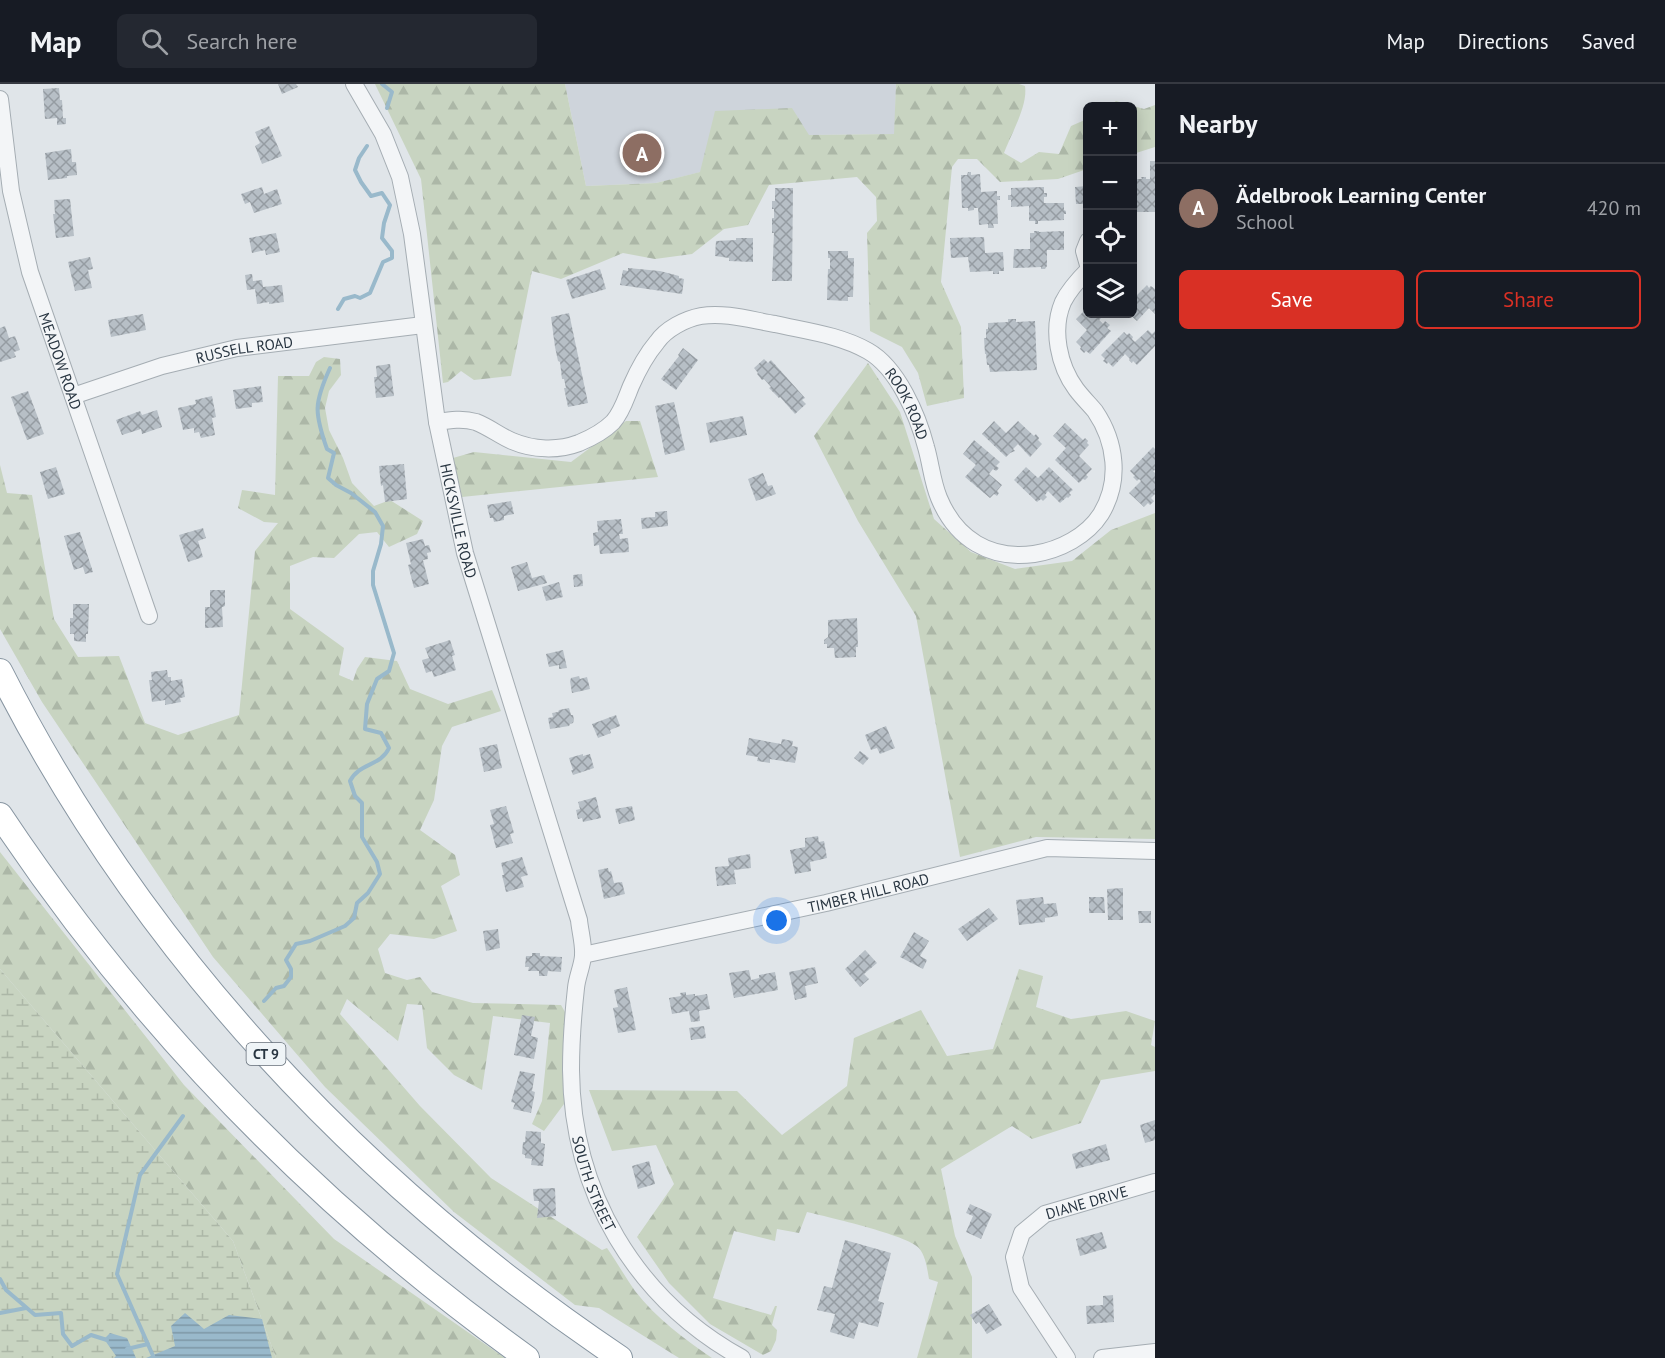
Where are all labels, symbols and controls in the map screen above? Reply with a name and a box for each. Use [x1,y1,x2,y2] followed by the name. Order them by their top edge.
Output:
[117,14,537,68] search box
[30,23,81,60] text: Map
[138,25,171,58] icon: search
[186,27,297,55] text: Search here
[1386,28,1425,55] text: Map
[1458,28,1549,55] text: Directions
[1582,28,1635,55] text: Saved
[1083,102,1137,318] map controls
[1083,102,1137,156] button: +
[1179,107,1257,140] text: Nearby
[622,130,662,176] pin: A
[1083,156,1137,210] button: −
[1236,181,1486,209] text: Ädelbrook Learning Center
[1192,195,1205,221] text: A
[1587,195,1641,221] text: 420 m
[1236,209,1294,235] text: School
[1083,210,1137,264] button: locate
[1083,264,1137,318] button: layers
[1179,270,1404,329] button: Save
[1416,270,1641,329] button: Share
[35,310,86,412] street label: MEADOW ROAD
[194,332,294,367] street label: RUSSELL ROAD
[882,363,933,442] street label: ROOK ROAD
[437,461,482,580] street label: HICKSVILLE ROAD
[806,868,931,916] street label: TIMBER HILL ROAD
[762,906,791,935] your location
[246,1043,286,1065] road number: CT 9
[569,1134,621,1235] street label: SOUTH STREET
[1043,1181,1130,1223] street label: DIANE DRIVE

